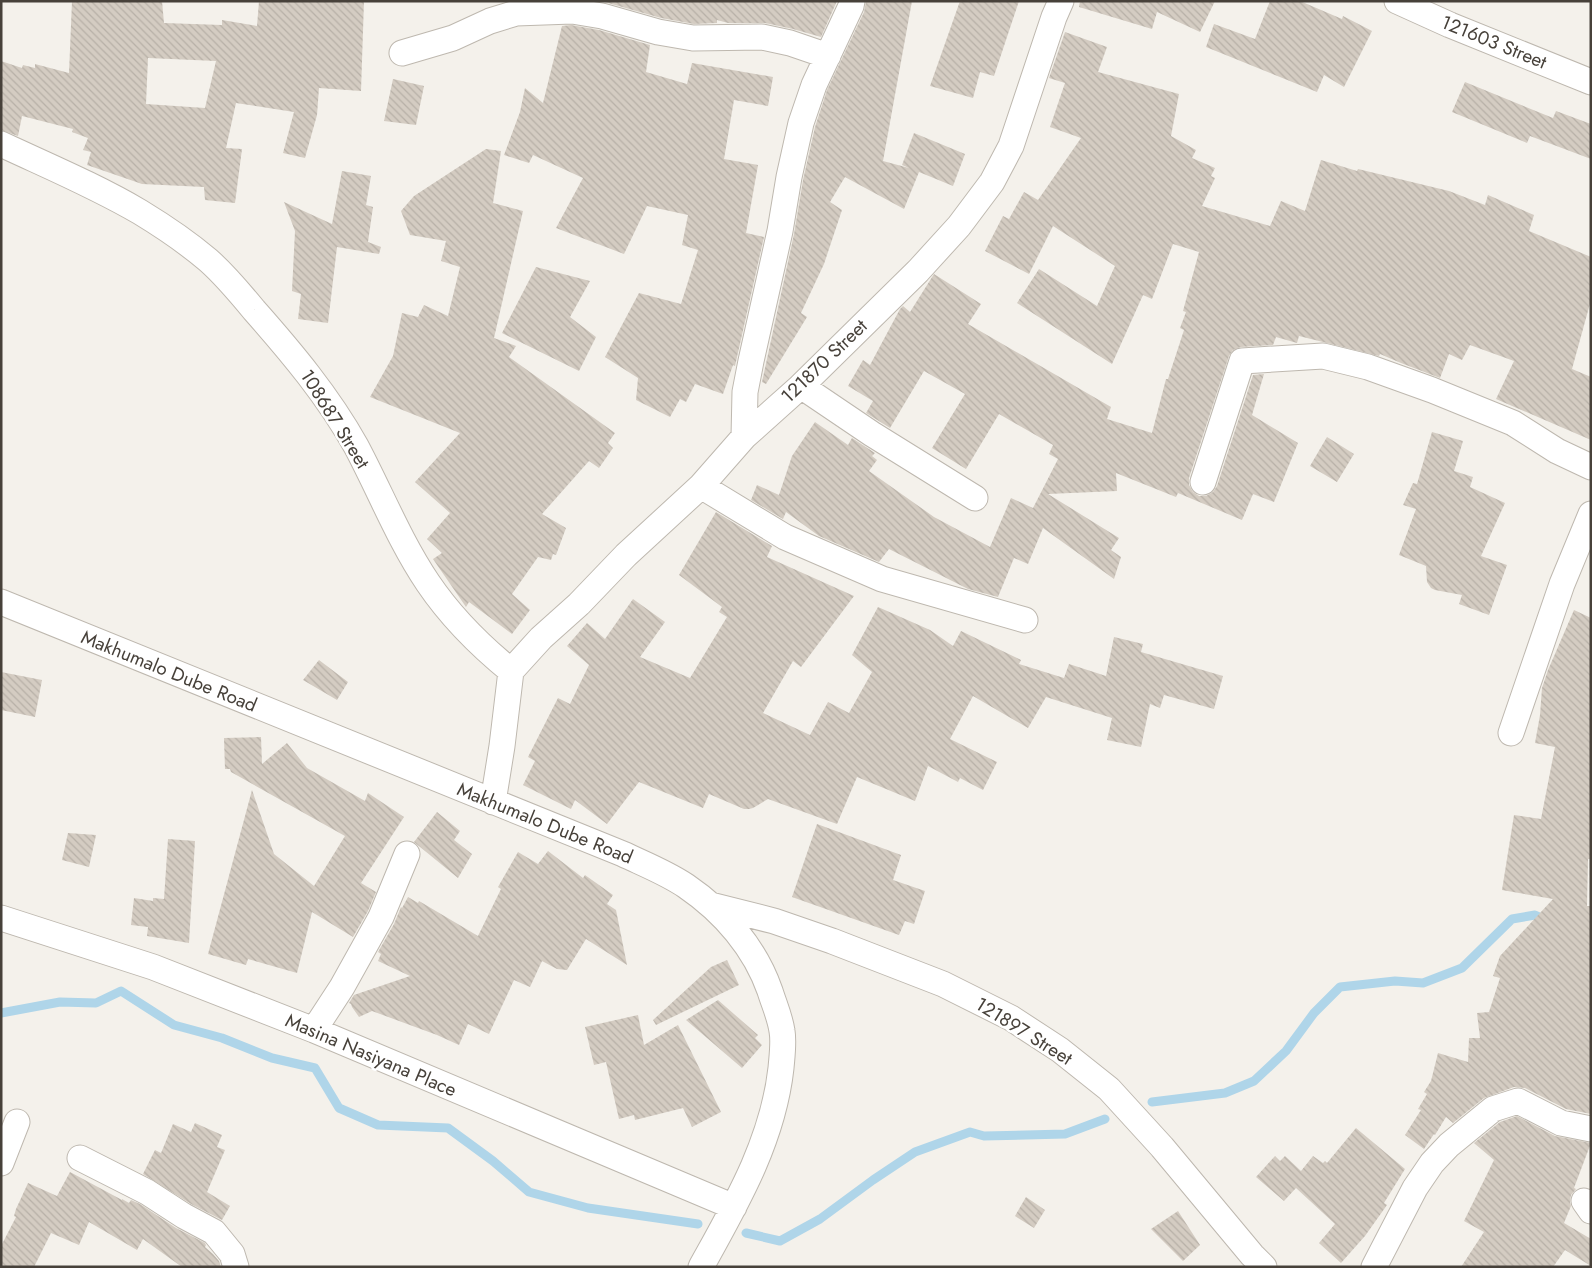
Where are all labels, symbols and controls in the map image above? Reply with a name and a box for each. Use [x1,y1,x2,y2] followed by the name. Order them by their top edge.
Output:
[1437,9,1551,76] street label: 121603 Street
[775,313,873,409] street label: 121870 Street
[294,364,376,474] street label: 108687 Street
[77,623,261,719] street label: Makhumalo Dube Road
[453,775,637,871] street label: Makhumalo Dube Road
[970,990,1078,1072] street label: 121897 Street
[281,1007,461,1103] street label: Masina Nasiyana Place

